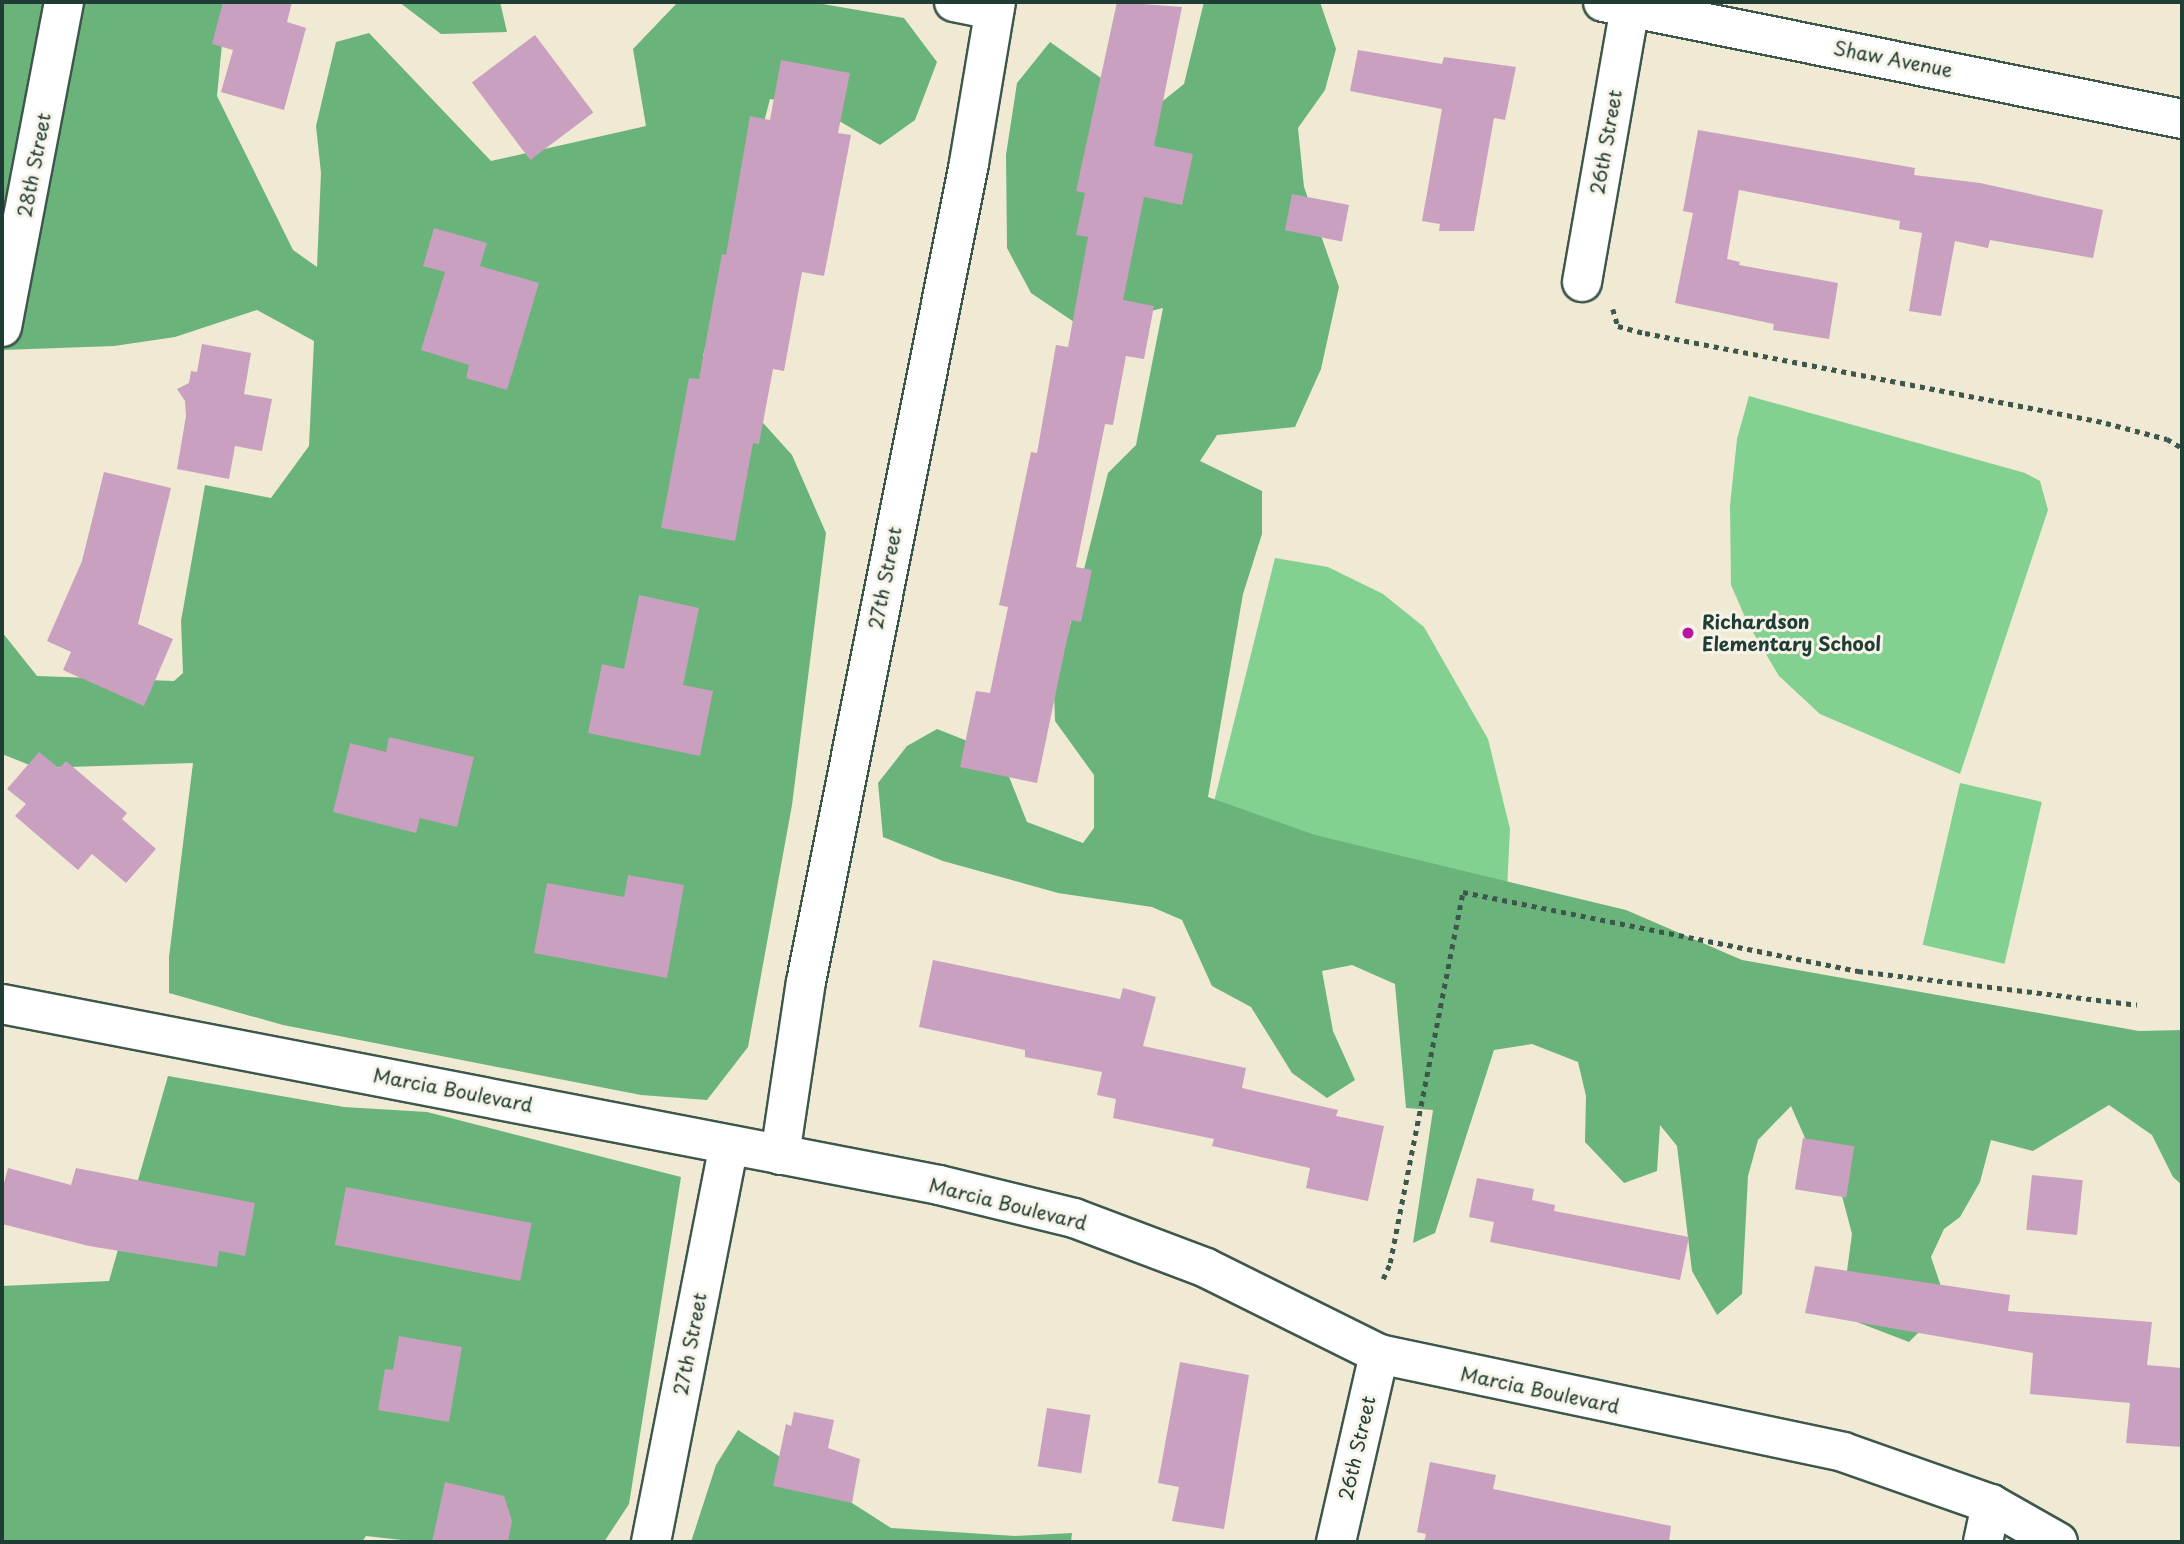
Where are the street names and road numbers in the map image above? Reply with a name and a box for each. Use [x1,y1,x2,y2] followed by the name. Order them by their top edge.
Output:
[1831,36,1955,82] street label: Shaw Avenue
[1585,87,1627,197] street label: 26th Street
[13,111,55,219] street label: 28th Street
[864,525,906,631] street label: 27th Street
[371,1063,535,1117] street label: Marcia Boulevard
[927,1173,1089,1235] street label: Marcia Boulevard
[669,1291,711,1397] street label: 27th Street
[1458,1362,1622,1418] street label: Marcia Boulevard
[1334,1393,1380,1503] street label: 26th Street

